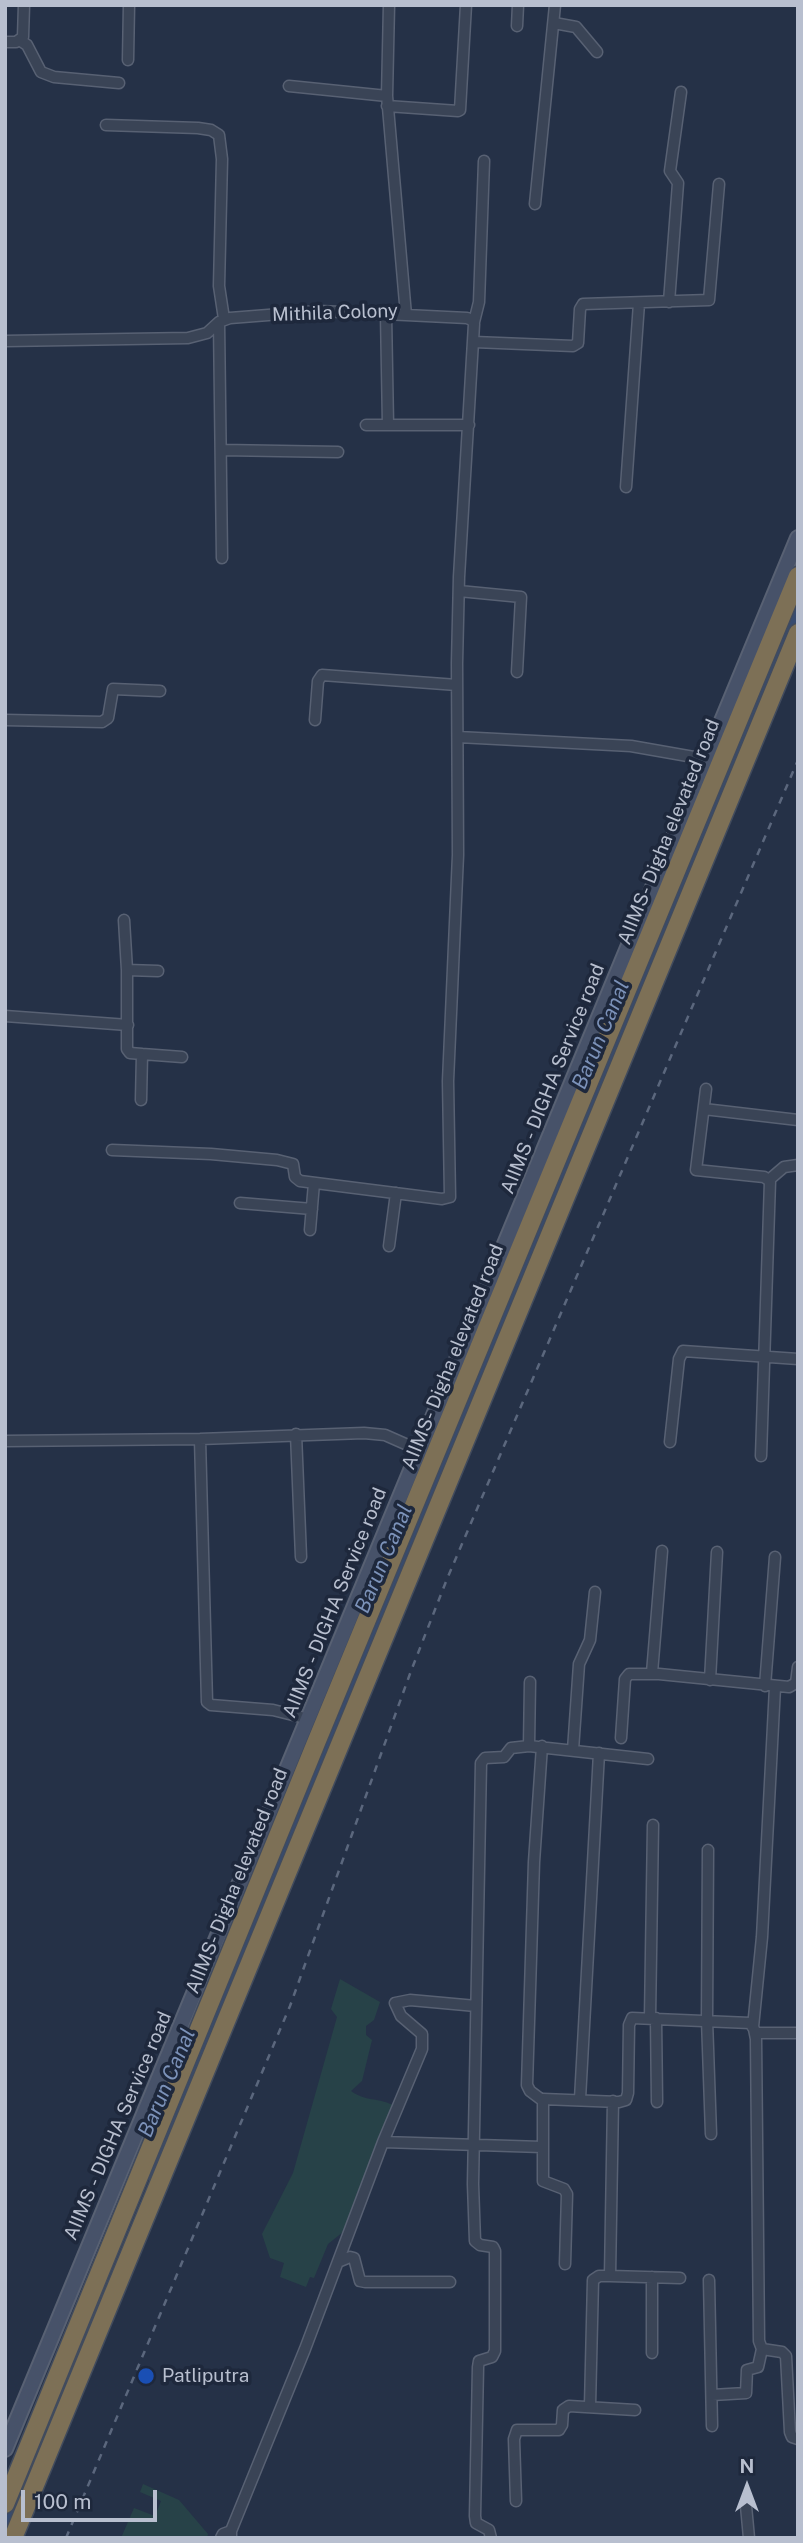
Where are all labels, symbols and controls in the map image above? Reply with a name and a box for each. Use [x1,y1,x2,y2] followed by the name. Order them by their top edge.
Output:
[272,299,398,327] street label: Mithila Colony
[613,716,725,948] street label: AIIMS- Digha elevated road
[496,961,610,1197] street label: AIIMS - DIGHA Service road
[567,977,635,1093] water label: Barun Canal
[397,1241,509,1473] street label: AIIMS- Digha elevated road
[278,1485,392,1721] street label: AIIMS - DIGHA Service road
[350,1501,418,1617] water label: Barun Canal
[181,1765,293,1997] street label: AIIMS- Digha elevated road
[59,2008,177,2244] street label: AIIMS - DIGHA Service road
[133,2025,201,2141] water label: Barun Canal
[162,2365,249,2387] place label: Patliputra
[136,2366,156,2386] marker: Patliputra
[712,2452,782,2522] north arrow
[740,2455,754,2477] text: N
[24,2476,161,2520] scale bar
[34,2489,91,2514] text: 100 m

